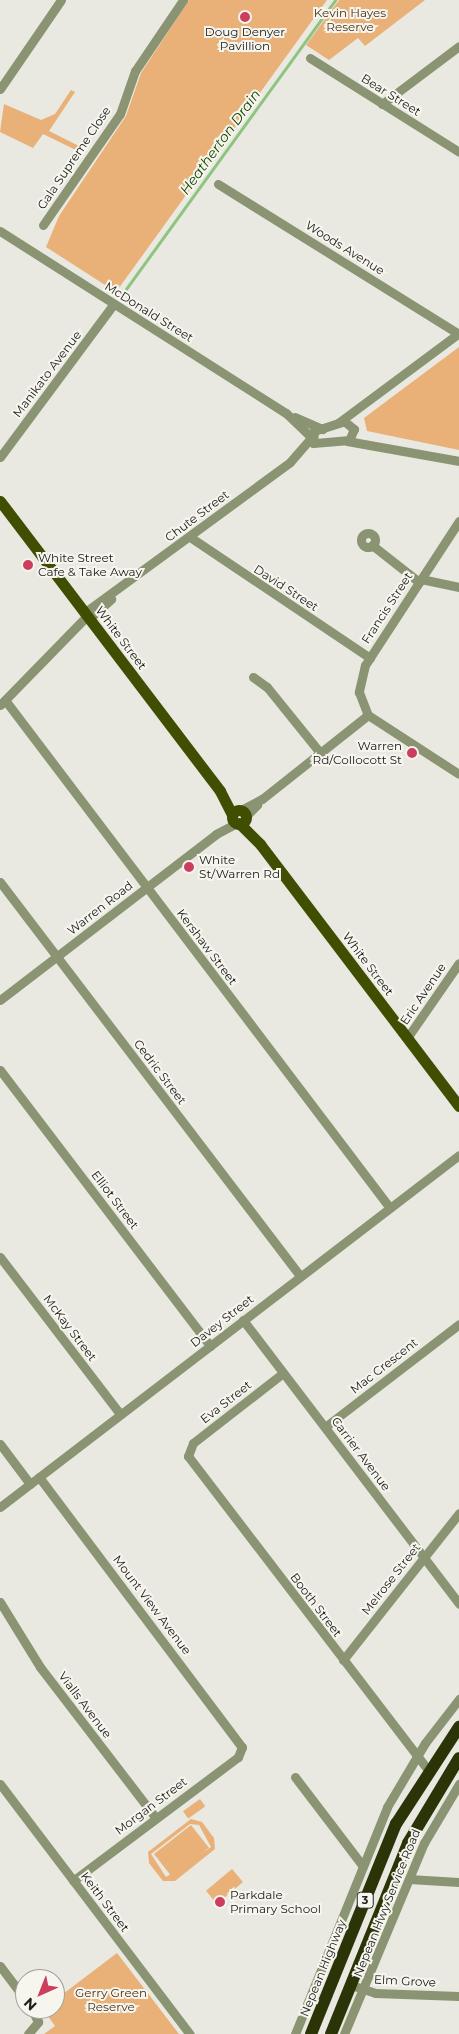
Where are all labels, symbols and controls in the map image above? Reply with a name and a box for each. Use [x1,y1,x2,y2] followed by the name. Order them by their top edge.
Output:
[314,6,386,34] park label: Kevin Hayes Reserve
[239,11,251,23] marker: Doug Denyer Pavillion
[205,25,285,53] place label: Doug Denyer Pavillion
[359,71,423,119] street label: Bear Street
[176,86,264,198] water label: Heatherton Drain
[34,104,114,212] street label: Gala Supreme Close
[303,218,387,278] street label: Woods Avenue
[102,279,196,345] street label: McDonald Street
[10,328,84,420] street label: Manikato Avenue
[162,487,232,545] street label: Chute Street
[38,551,142,579] place label: White Street Cafe & Take Away
[22,559,34,571] marker: White Street Cafe & Take Away
[251,562,321,614] street label: David Street
[359,570,415,646] street label: Francis Street
[92,603,150,673] street label: White Street
[313,739,402,767] place label: Warren Rd/Collocott St
[406,747,418,759] marker: Warren Rd/Collocott St
[199,853,280,881] place label: White St/Warren Rd
[183,861,195,873] marker: White St/Warren Rd
[64,878,136,938] street label: Warren Road
[174,906,240,988] street label: Kershaw Street
[339,929,397,999] street label: White Street
[397,960,449,1028] street label: Eric Avenue
[131,1037,189,1107] street label: Cedric Street
[88,1168,142,1232] street label: Elliot Street
[40,1292,100,1364] street label: McKay Street
[188,1292,256,1350] street label: Davey Street
[347,1335,421,1397] street label: Mac Crescent
[198,1378,254,1426] street label: Eva Street
[329,1414,393,1494] street label: Carrier Avenue
[359,1540,423,1618] street label: Melrose Street
[110,1552,194,1658] street label: Mount View Avenue
[287,1570,345,1640] street label: Booth Street
[55,1669,115,1741] street label: Vialls Avenue
[112,1774,190,1838] street label: Morgan Street
[351,1827,423,1979] street label: Nepean Hwy Service Road
[78,1869,132,1935] street label: Keith Street
[230,1888,321,1916] place label: Parkdale Primary School
[356,1892,374,1908] road number: 3
[214,1896,226,1908] marker: Parkdale Primary School
[297,1917,349,2019] street label: Nepean Highway
[15,1969,65,2019] north arrow
[374,1972,436,1990] street label: Elm Grove
[75,1986,147,2014] park label: Gerry Green Reserve
[20,1994,41,2014] text: N

